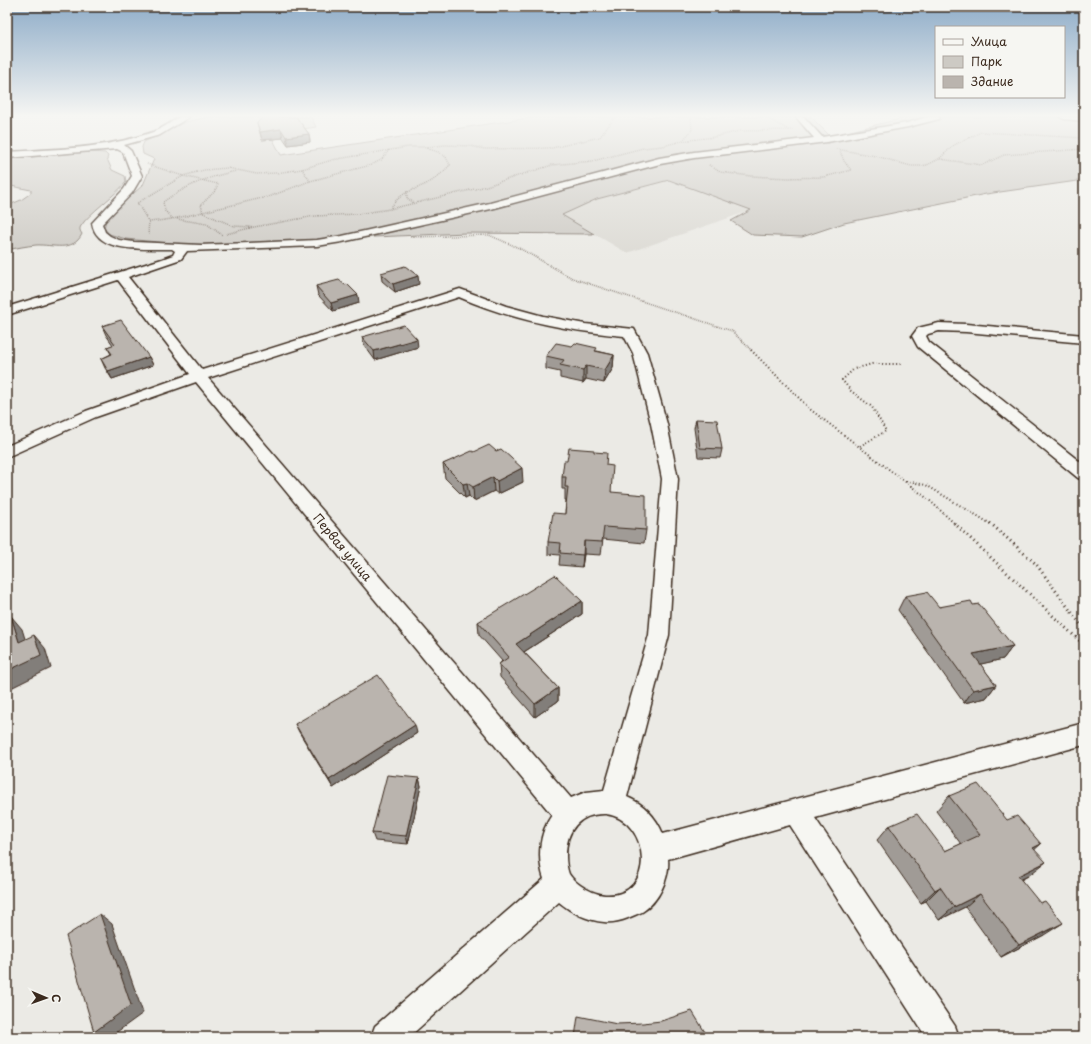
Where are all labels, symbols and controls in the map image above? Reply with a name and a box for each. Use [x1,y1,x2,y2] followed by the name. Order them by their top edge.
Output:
[935,26,1065,98] legend
[971,32,1007,50] text: Улица
[971,52,1003,70] text: Парк
[971,72,1013,90] text: Здание
[309,509,377,585] street label: Первая улица
[26,978,66,1018] north arrow
[48,994,65,1003] text: С

